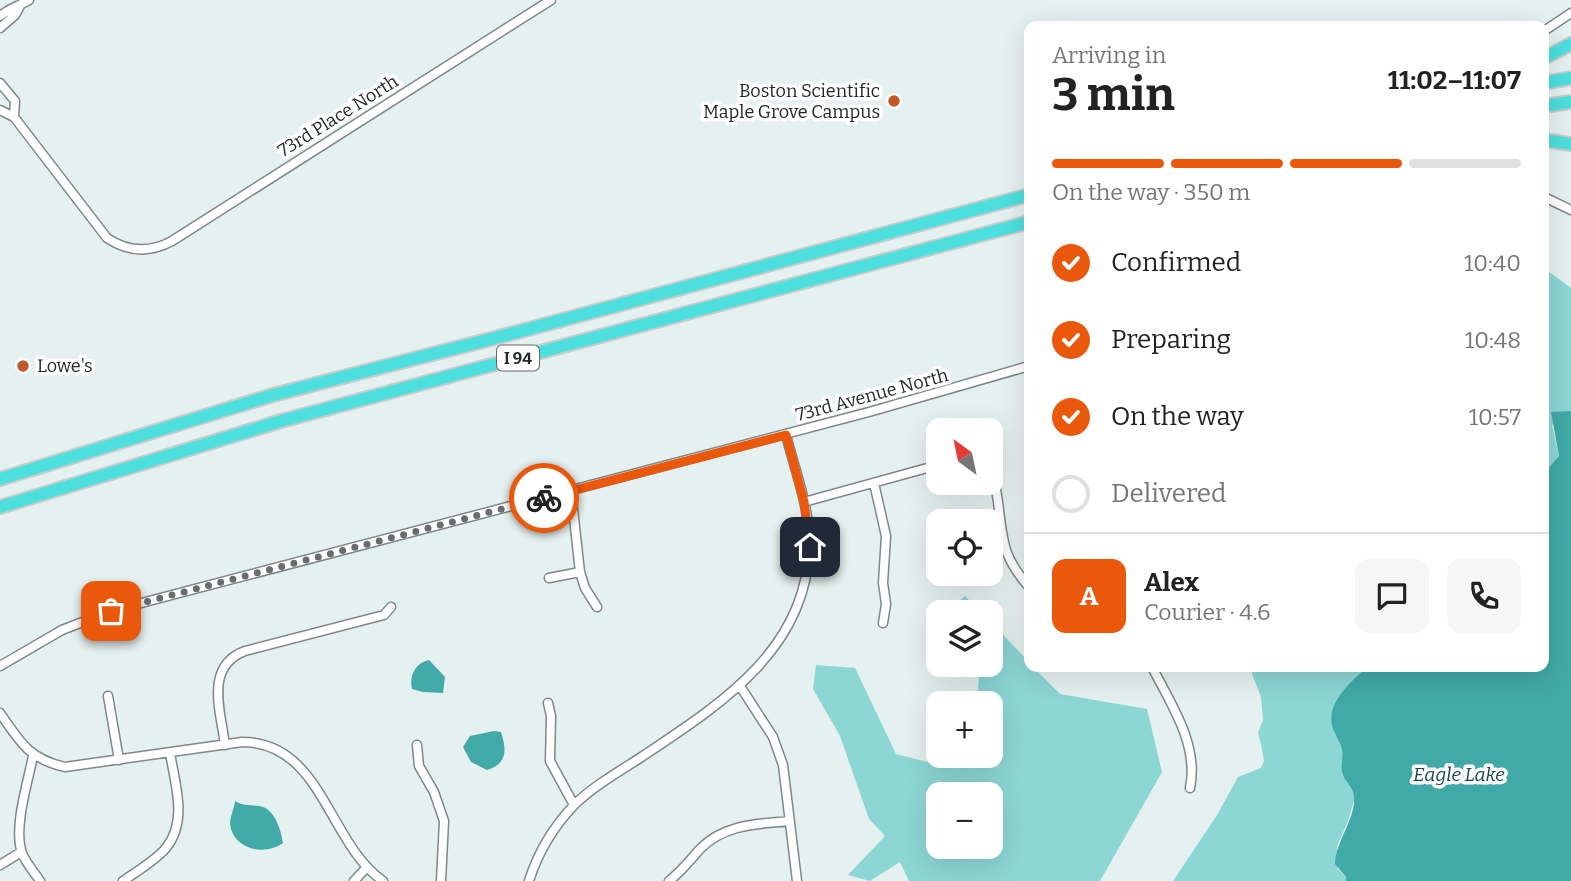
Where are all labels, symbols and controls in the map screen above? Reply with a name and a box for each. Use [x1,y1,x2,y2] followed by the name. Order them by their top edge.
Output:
[1052,41,1166,69] text: Arriving in
[1388,65,1521,96] text: 11:02–11:07
[1052,67,1175,122] text: 3 min
[274,70,402,162] street label: 73rd Place North
[703,80,880,123] place label: Boston Scientific Maple Grove Campus
[886,93,902,109] marker: Boston Scientific Maple Grove Campus
[1052,178,1250,206] text: On the way · 350 m
[1052,244,1090,282] icon: check
[1111,247,1241,278] text: Confirmed
[1464,249,1521,277] text: 10:40
[1052,321,1090,359] icon: check
[1111,324,1231,355] text: Preparing
[1465,326,1521,354] text: 10:48
[497,346,539,370] road number: I 94
[37,355,93,377] place label: Lowe's
[15,358,31,374] marker: Lowe's
[793,364,951,426] street label: 73rd Avenue North
[1052,398,1090,436] icon: check
[1111,401,1244,432] text: On the way
[1469,403,1521,431] text: 10:57
[926,418,1003,495] north arrow
[926,418,1003,859] map controls
[509,463,579,533] courier
[1111,478,1226,509] text: Delivered
[525,479,563,517] icon: bike
[926,509,1003,586] button: locate
[780,517,840,577] pin
[791,528,829,566] icon: home
[1355,559,1429,633] button: chat
[1447,559,1521,633] button: phone
[1144,567,1199,598] text: Alex
[81,581,141,641] pin
[1080,581,1098,612] text: A
[92,592,130,630] icon: bag
[1144,598,1271,626] text: Courier · 4.6
[926,600,1003,677] button: layers
[926,691,1003,768] button: +
[1413,763,1505,786] water label: Eagle Lake
[926,782,1003,859] button: −

